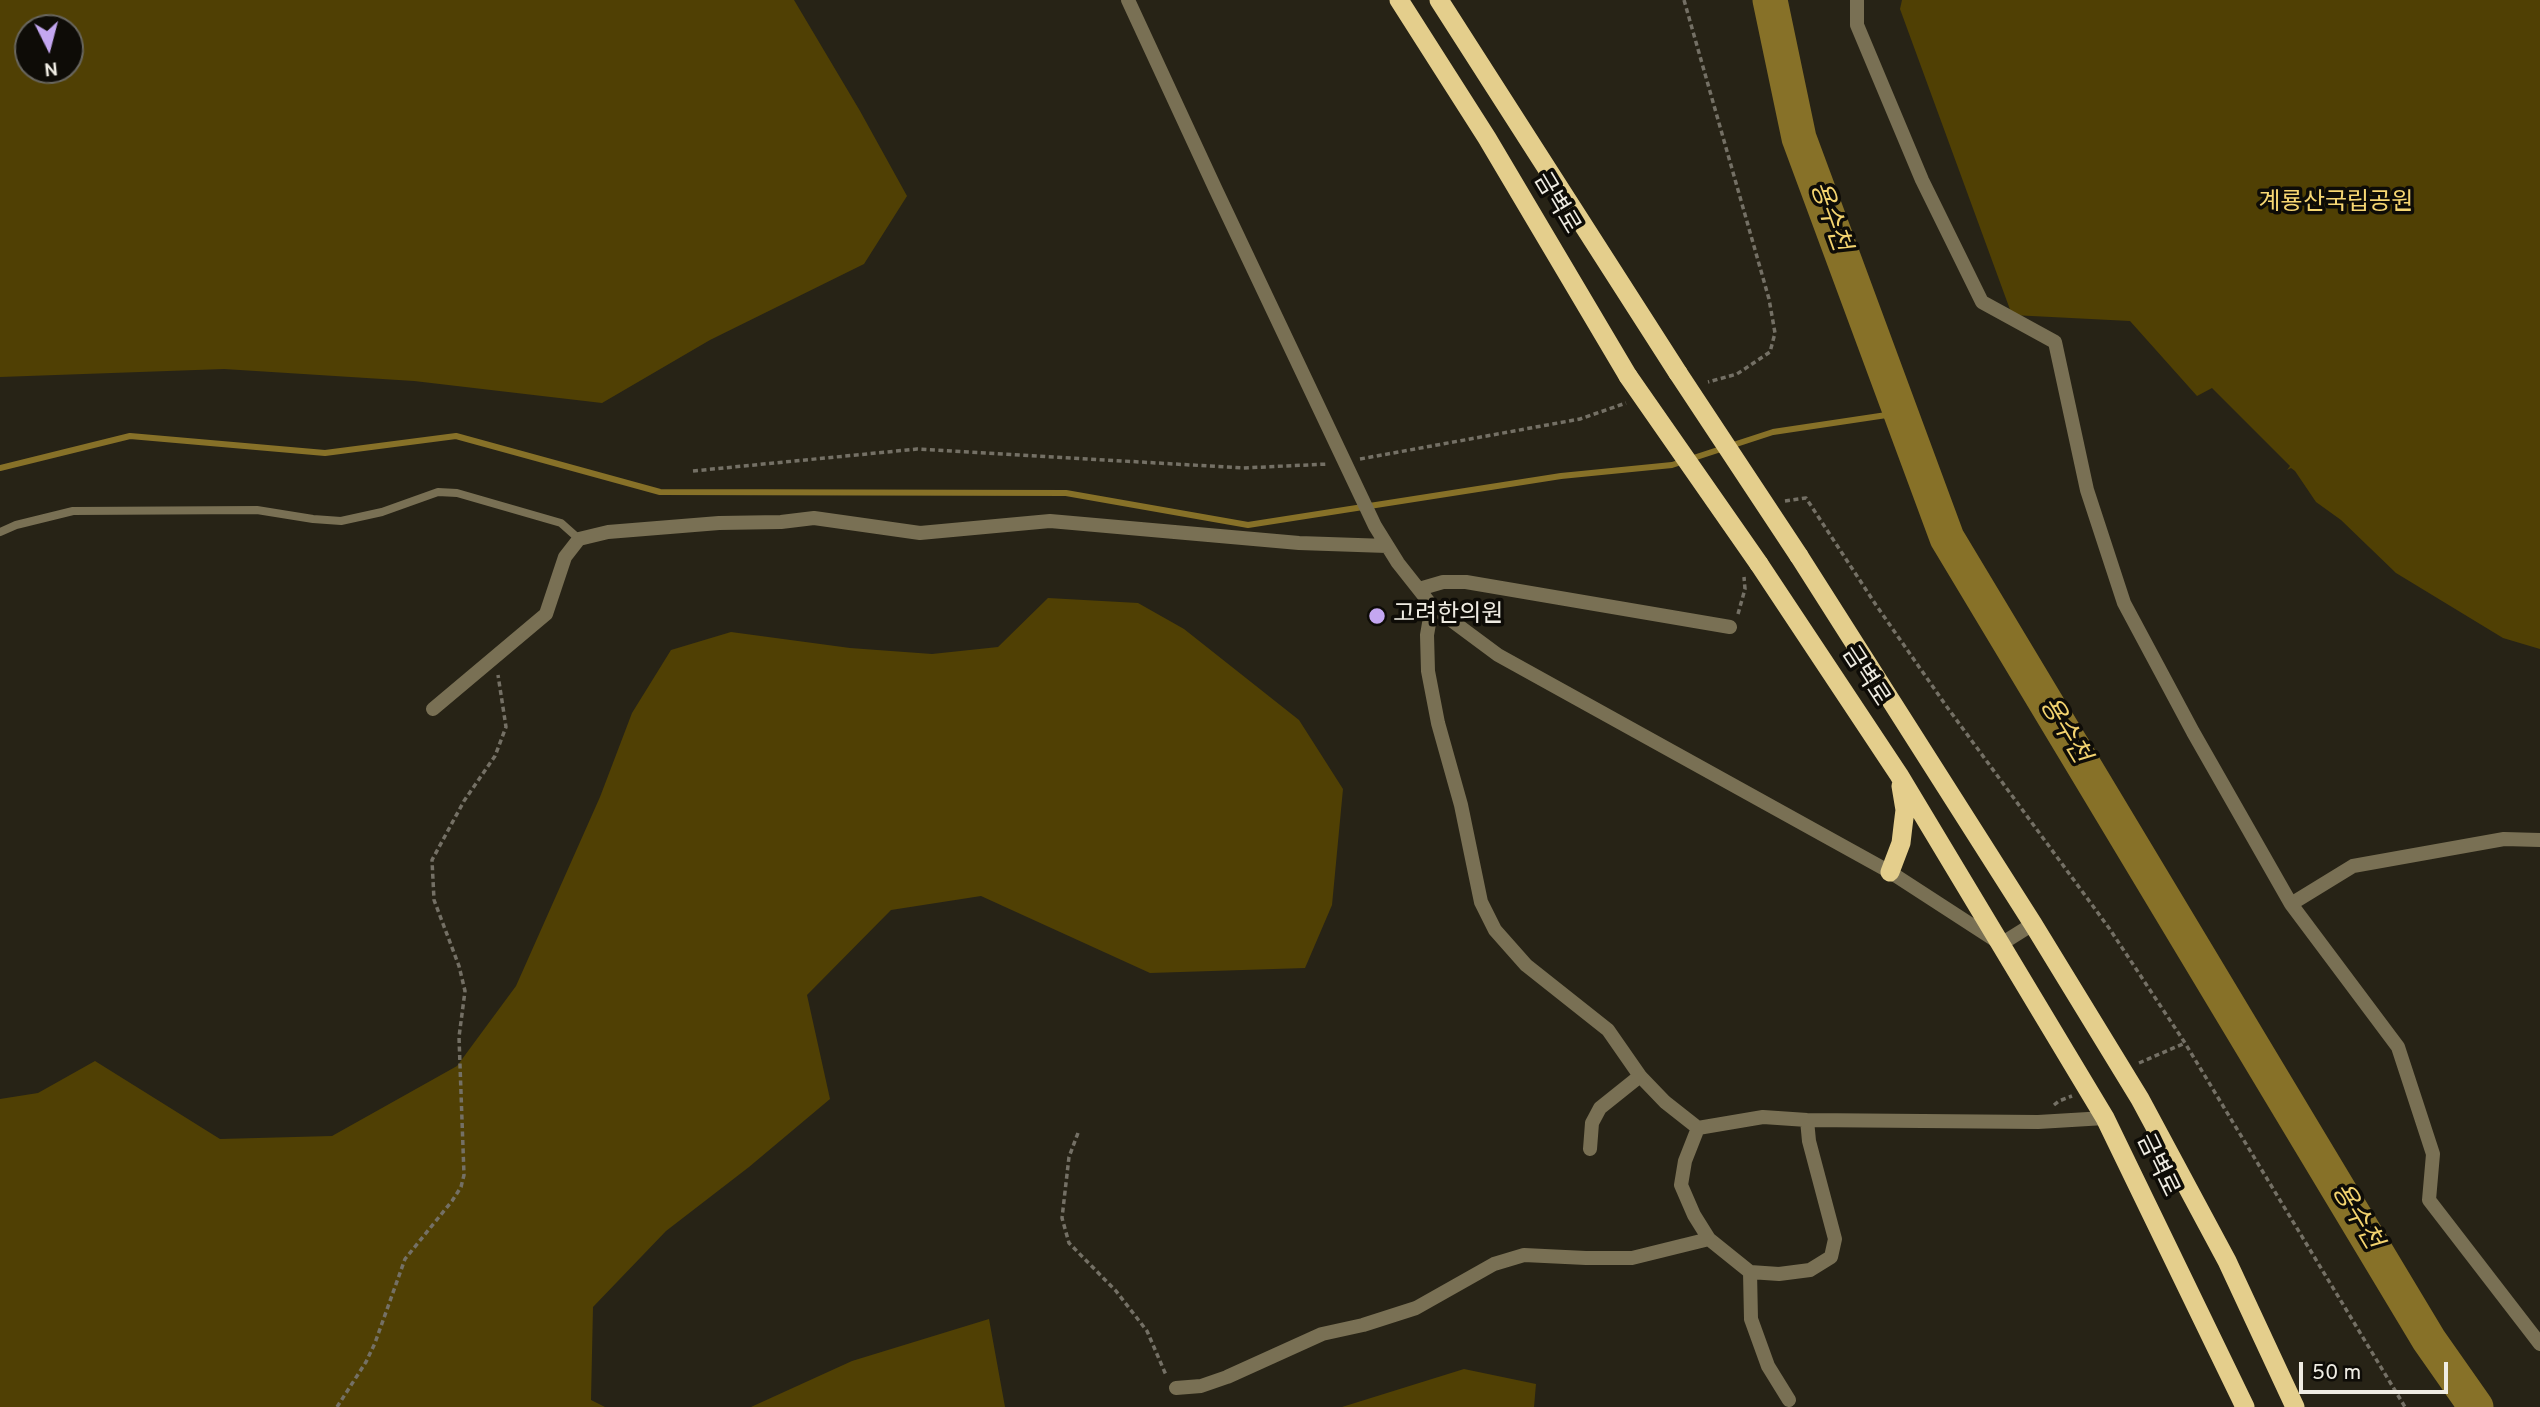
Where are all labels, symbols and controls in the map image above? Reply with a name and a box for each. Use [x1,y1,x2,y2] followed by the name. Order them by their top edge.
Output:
[14,14,84,84] north arrow
[43,55,59,81] text: N
[1526,168,1584,240] street label: 금벽로
[1801,178,1855,256] water label: 용수천
[2259,190,2413,218] park label: 계룡산국립공원
[1393,602,1503,630] place label: 고려한의원
[1367,606,1387,626] marker: 고려한의원
[1834,641,1894,713] street label: 금벽로
[2031,692,2095,770] water label: 용수천
[2129,1130,2183,1202] street label: 금벽로
[2323,1178,2387,1256] water label: 용수천
[2302,1348,2451,1392] scale bar
[2312,1360,2361,1387] text: 50 m

